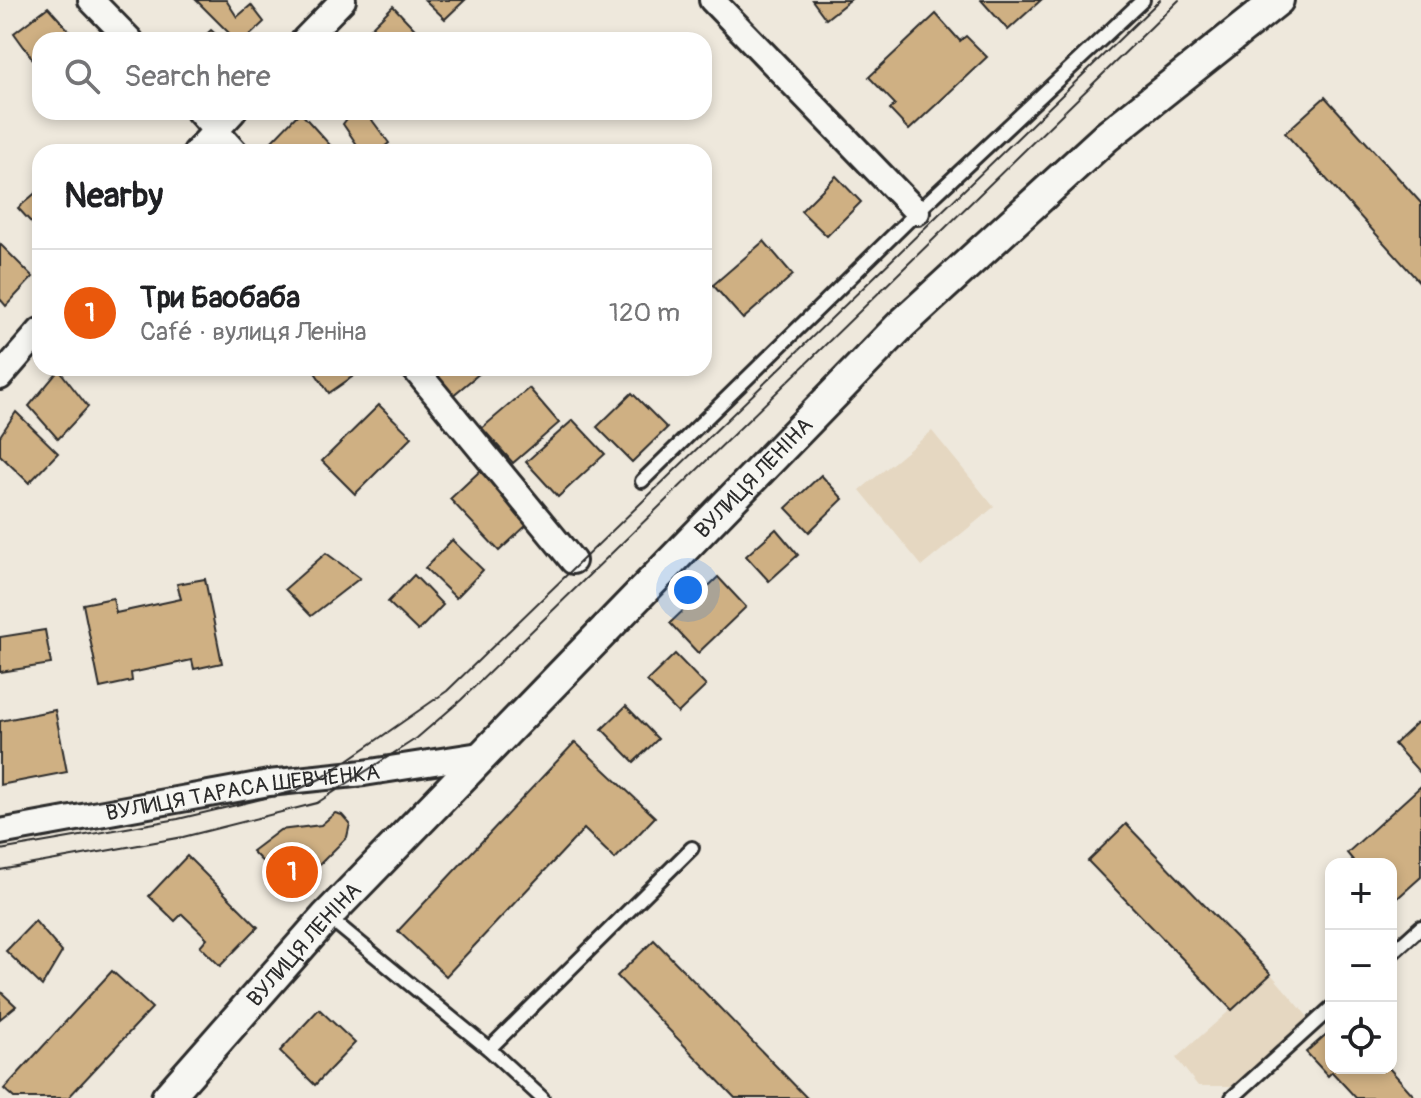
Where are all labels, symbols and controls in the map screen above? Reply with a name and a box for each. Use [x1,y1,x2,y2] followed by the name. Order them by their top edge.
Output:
[32,32,712,120] search box
[60,54,104,98] icon: search
[124,58,271,95] text: Search here
[64,175,163,218] text: Nearby
[140,279,300,316] text: Три Баобаба
[85,297,95,329] text: 1
[609,297,680,329] text: 120 m
[140,316,367,348] text: Café · вулиця Леніна
[689,411,819,544] street label: ВУЛИЦЯ ЛЕНІНА
[668,570,708,610] your location
[103,758,382,827] street label: ВУЛИЦЯ ТАРАСА ШЕВЧЕНКА
[266,842,318,902] pin: 1
[1325,858,1397,1074] map controls
[1325,858,1397,930] button: +
[241,876,368,1013] street label: ВУЛИЦЯ ЛЕНІНА
[1325,930,1397,1002] button: −
[1325,1002,1397,1074] button: locate

